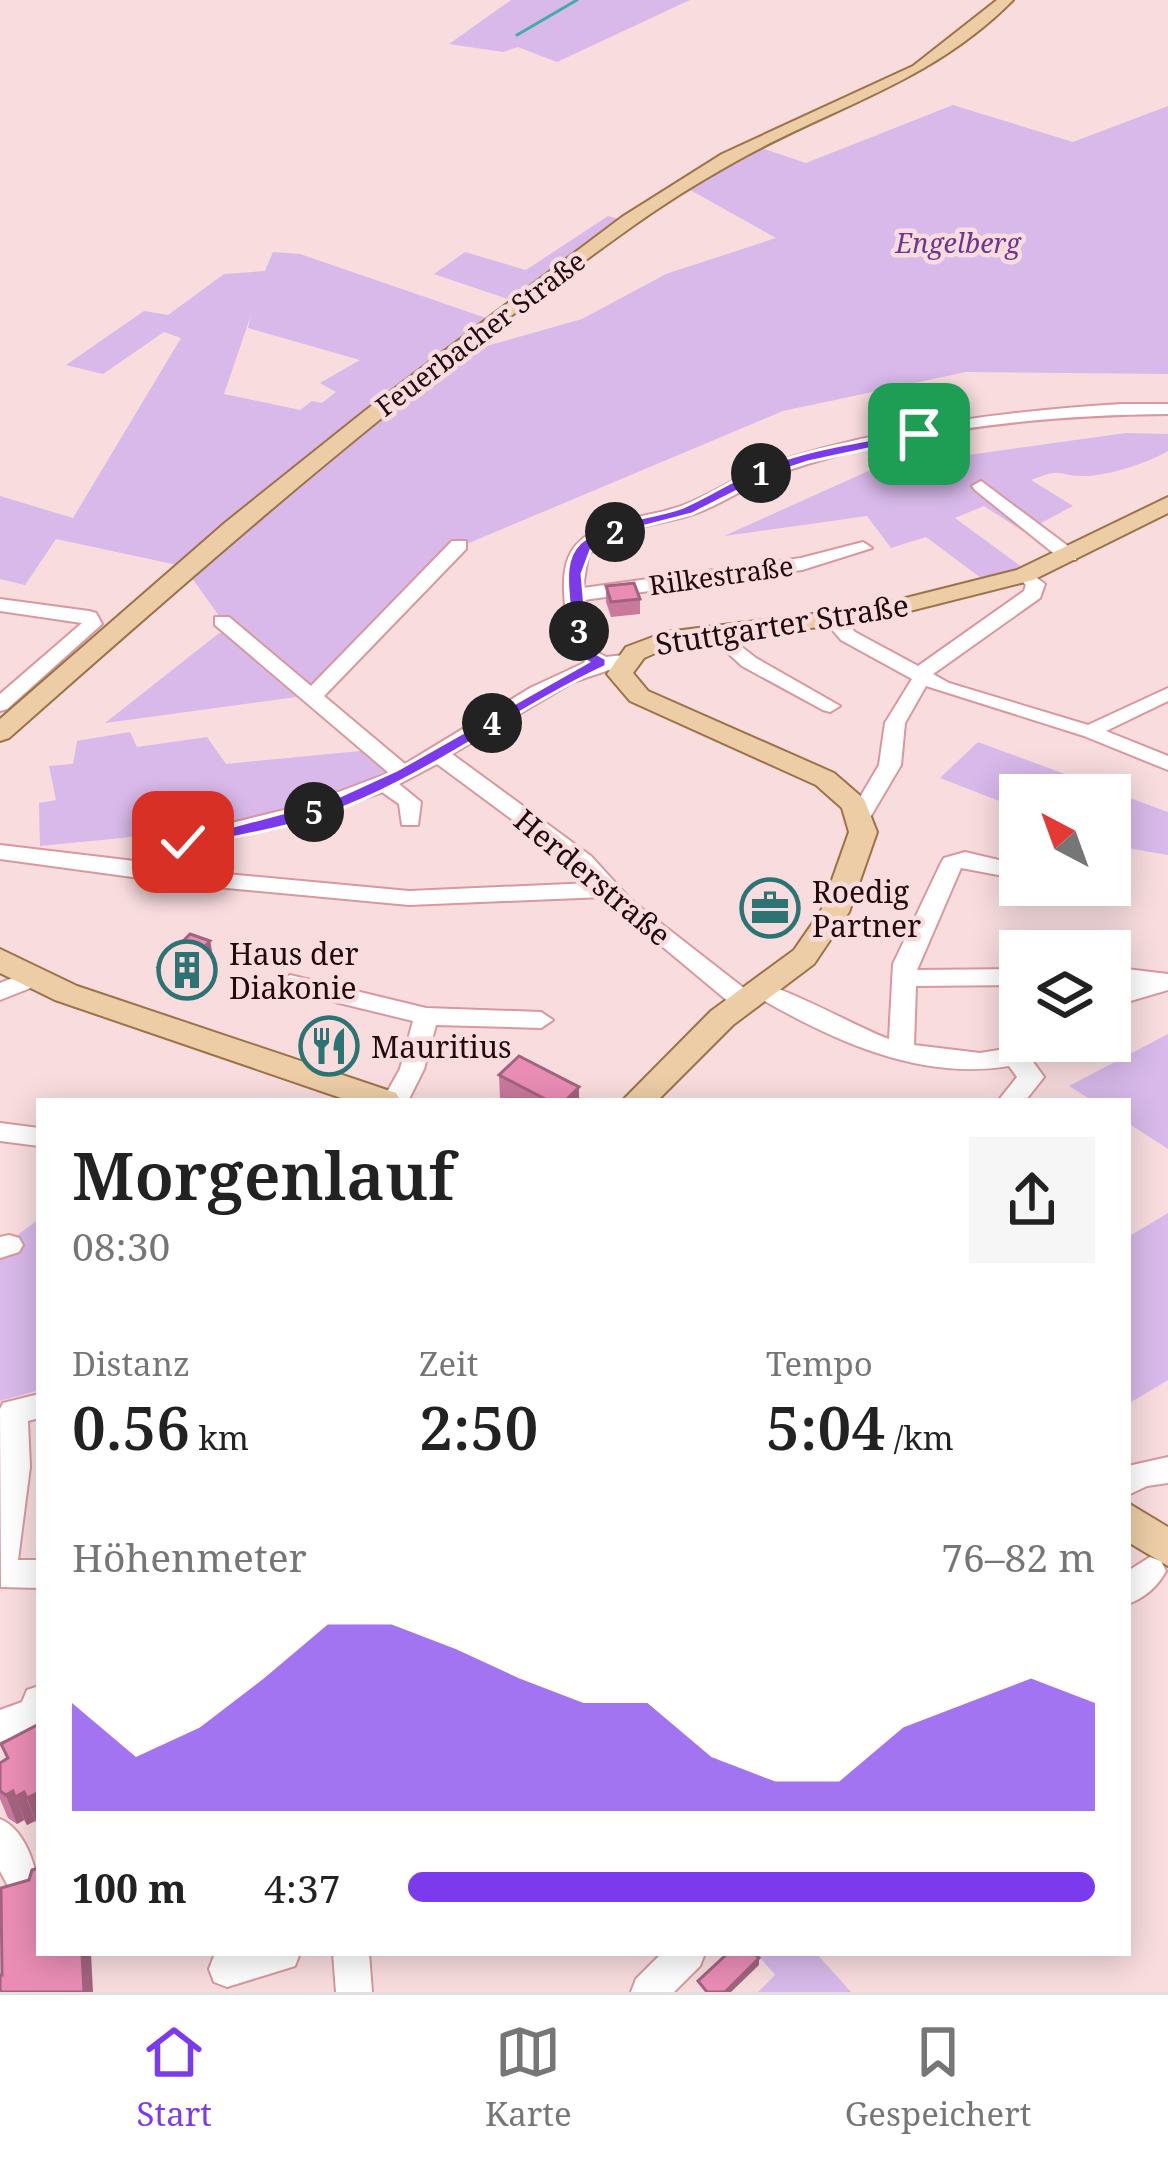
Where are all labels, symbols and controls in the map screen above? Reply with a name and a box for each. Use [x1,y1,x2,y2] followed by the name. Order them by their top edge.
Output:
[894,224,1023,261] park label: Engelberg
[368,242,592,424] street label: Feuerbacher Straße
[868,383,970,485] pin
[886,401,952,467] icon: arrive
[731,443,791,503] pin: 1
[752,450,770,495] text: 1
[585,502,645,562] pin: 2
[606,509,624,554] text: 2
[646,547,796,603] street label: Rilkestraße
[653,584,911,664] street label: Stuttgarter Straße
[549,601,609,661] pin: 3
[570,608,588,653] text: 3
[462,693,522,753] pin: 4
[483,700,501,745] text: 4
[999,774,1131,906] north arrow
[999,774,1131,1062] map controls
[284,782,344,842] pin: 5
[305,789,323,834] text: 5
[132,791,234,893] pin
[506,799,680,955] street label: Herderstraße
[150,809,216,875] icon: check
[812,871,921,946] place label: Roedig Partner
[739,877,801,939] office icon: Roedig Partner
[999,930,1131,1062] button: layers
[229,933,359,1008] place label: Haus der Diakonie
[156,939,218,1001] building icon: Haus der Diakonie
[298,1015,360,1077] restaurant icon: Mauritius
[371,1026,512,1067] place label: Mauritius
[72,1129,454,1219] text: Morgenlauf
[969,1137,1095,1263] button: share
[72,1219,170,1272] text: 08:30
[72,1341,190,1386] text: Distanz
[419,1341,478,1386] text: Zeit
[766,1341,873,1386] text: Tempo
[72,1386,190,1468] text: 0.56
[419,1386,538,1468] text: 2:50
[766,1386,885,1468] text: 5:04
[190,1415,249,1460] text: km
[885,1415,954,1460] text: /km
[72,1530,307,1583] text: Höhenmeter
[941,1530,1095,1583] text: 76–82 m
[72,1861,187,1914] text: 100 m
[264,1861,341,1914] text: 4:37
[137,2019,212,2136] tab: Start
[485,2019,572,2136] tab: Karte
[845,2019,1031,2136] tab: Gespeichert

